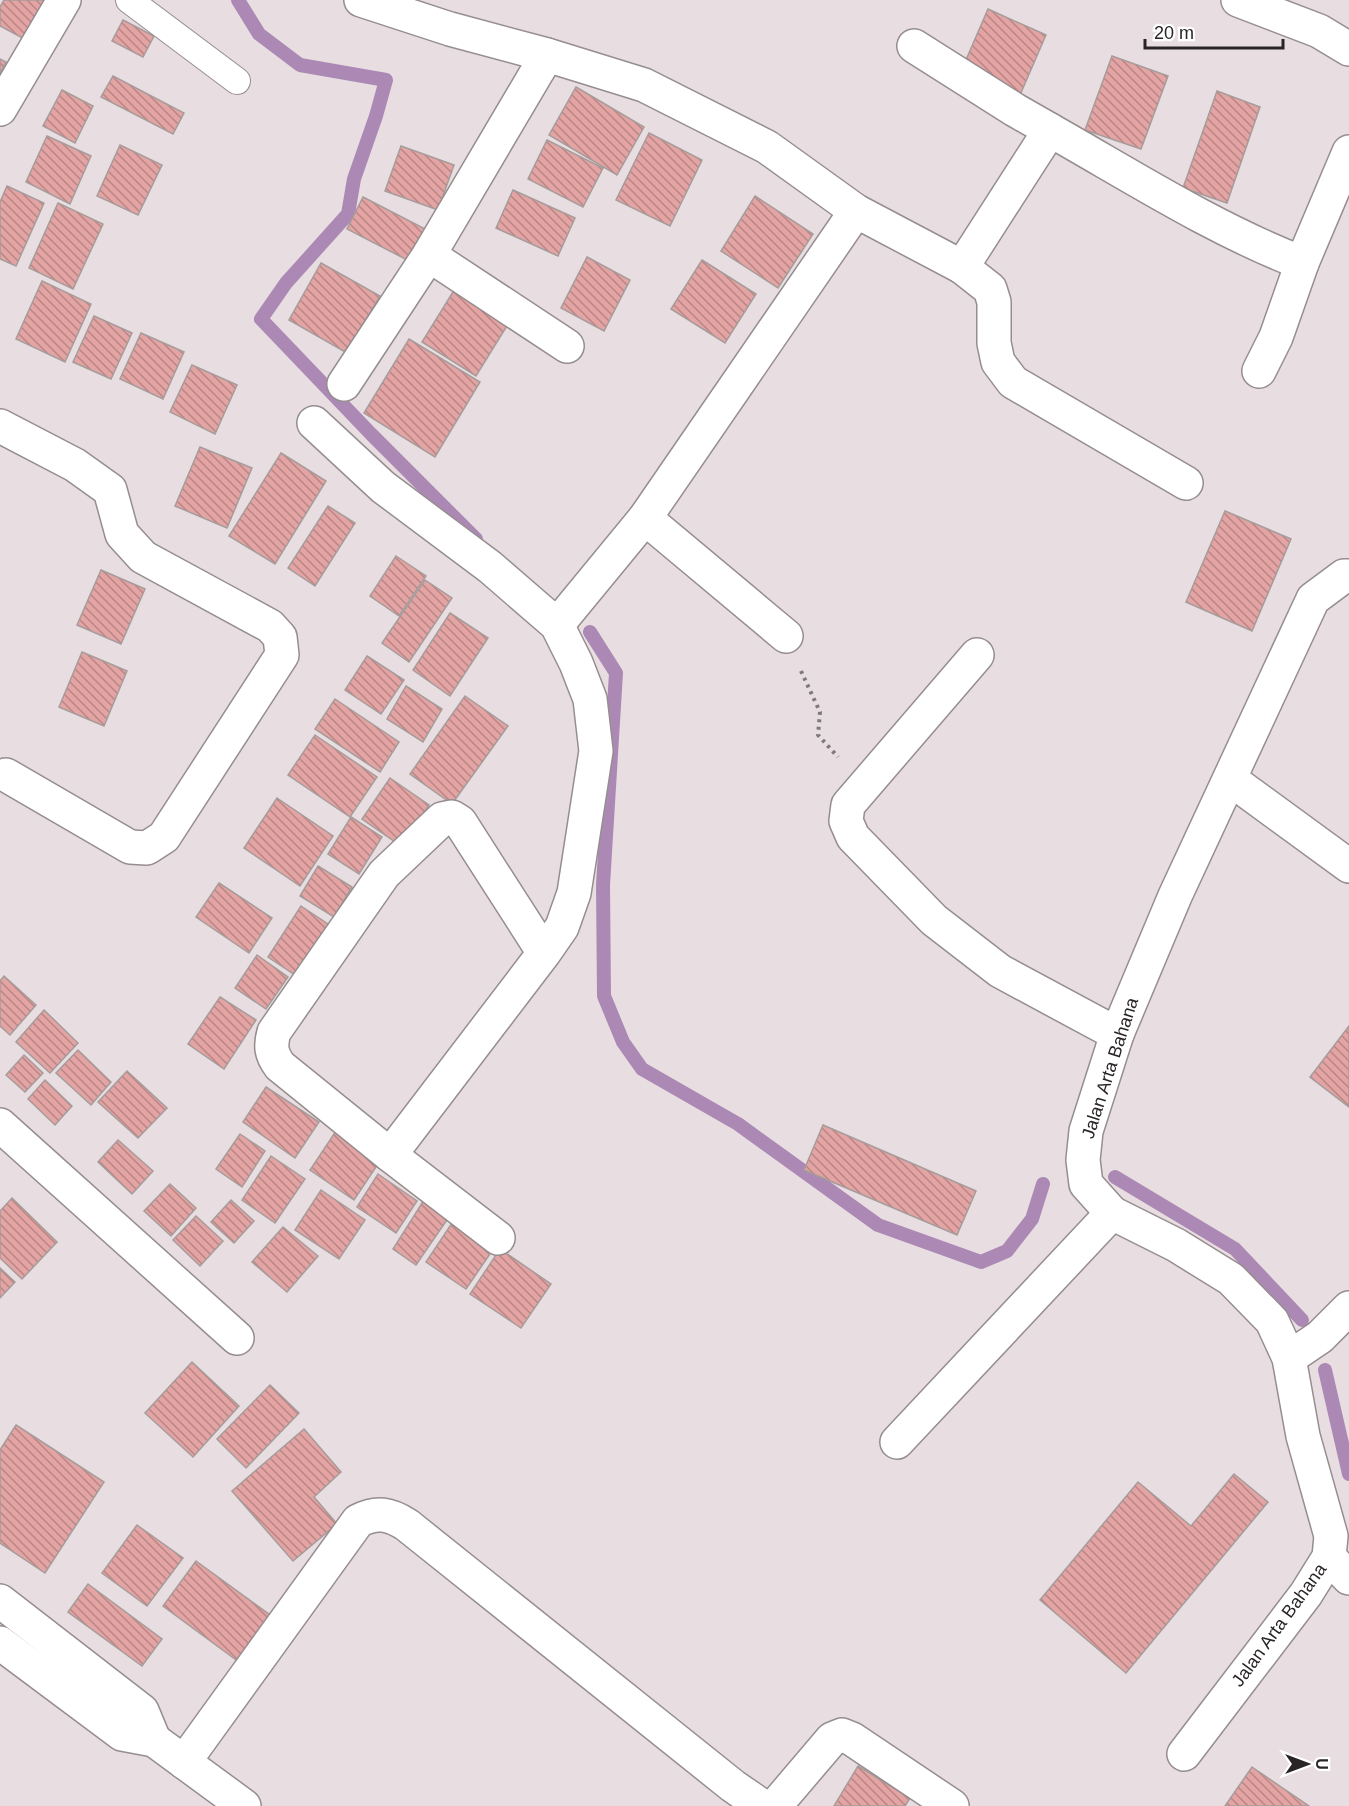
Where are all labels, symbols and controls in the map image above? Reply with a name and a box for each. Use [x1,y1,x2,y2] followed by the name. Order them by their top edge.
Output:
[1145,12,1283,50] scale bar
[1154,23,1194,43] text: 20 m
[1078,994,1143,1141] street label: Jalan Arta Bahana
[1228,1559,1331,1690] street label: Jalan Arta Bahana
[1277,1734,1337,1794] north arrow
[1313,1758,1330,1770] text: U

